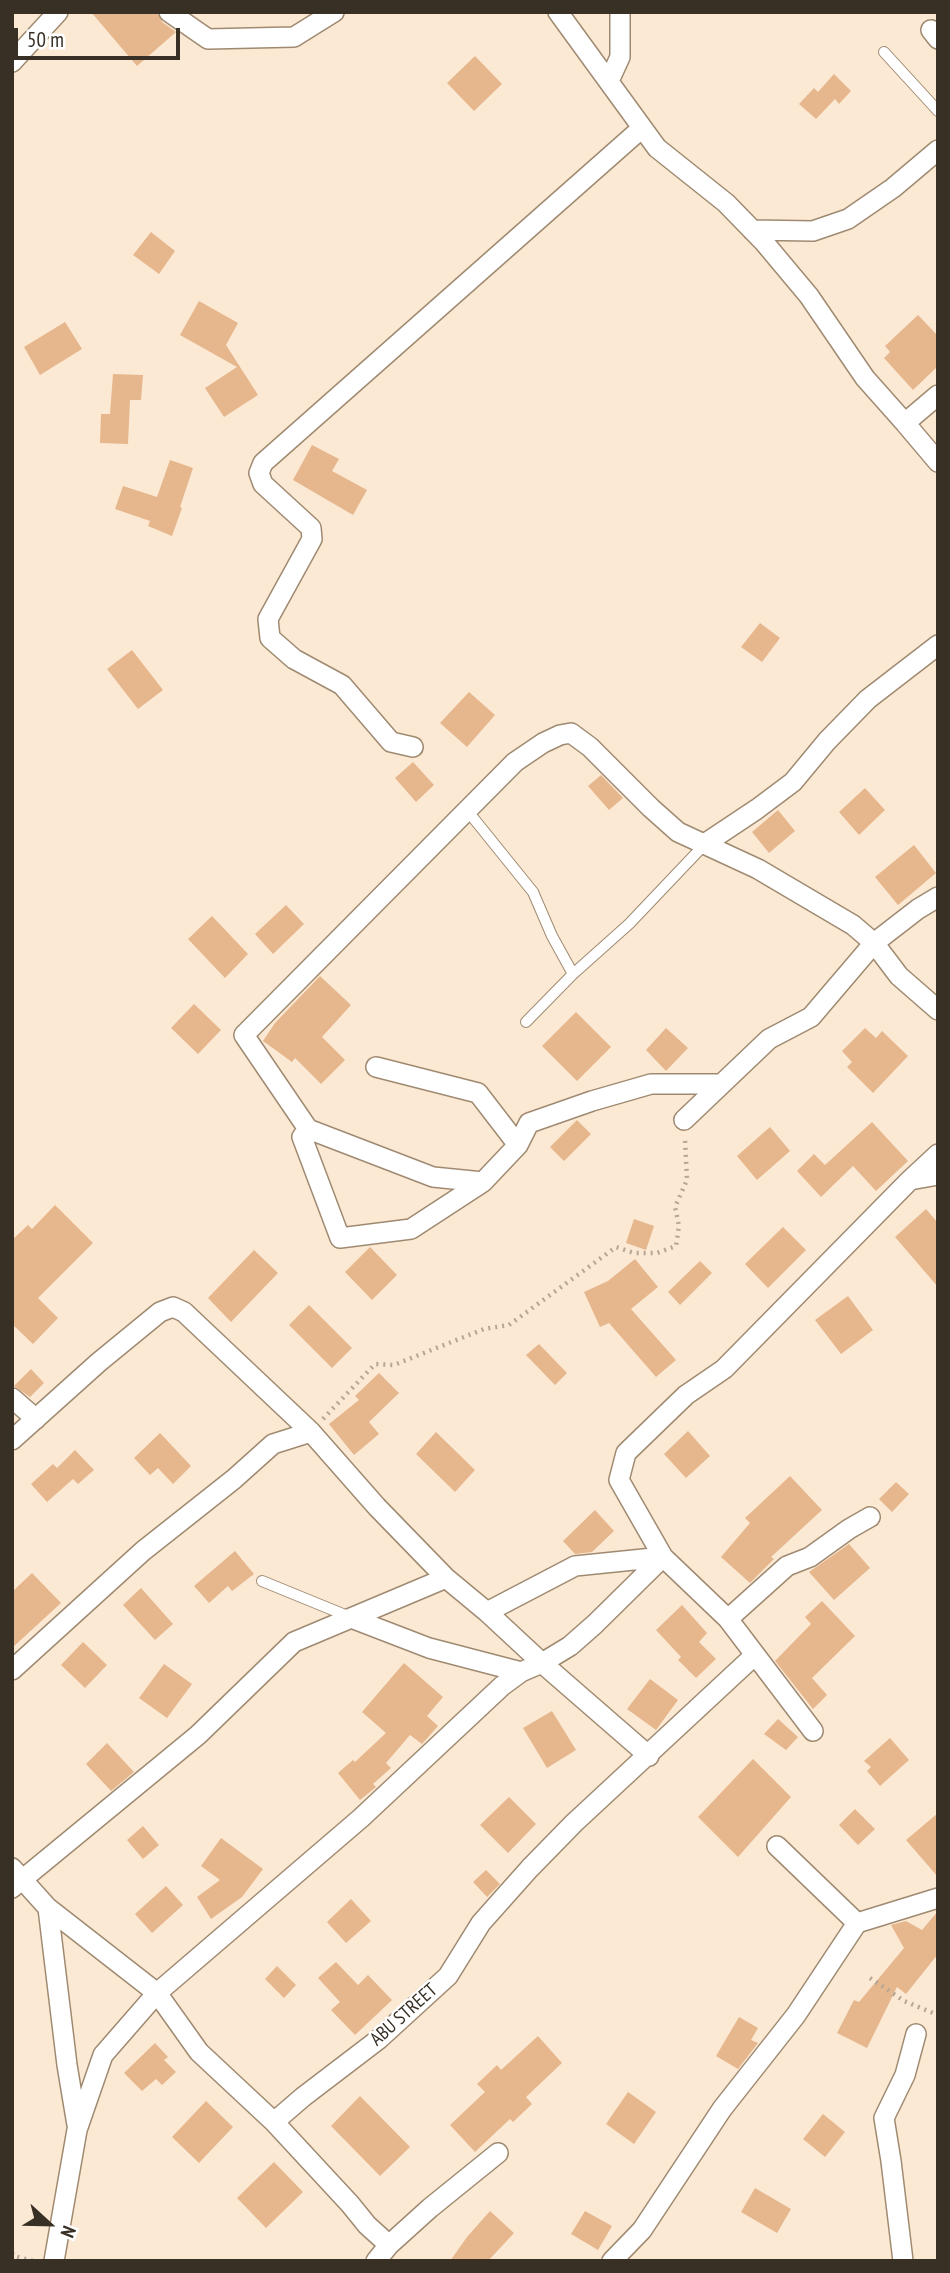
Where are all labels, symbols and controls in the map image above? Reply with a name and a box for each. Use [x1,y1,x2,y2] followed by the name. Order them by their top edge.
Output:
[18,14,184,58] scale bar
[27,26,64,53] text: 50 m
[366,1979,442,2051] street label: ABU STREET
[14,2189,84,2259] north arrow
[55,2223,82,2241] text: N

